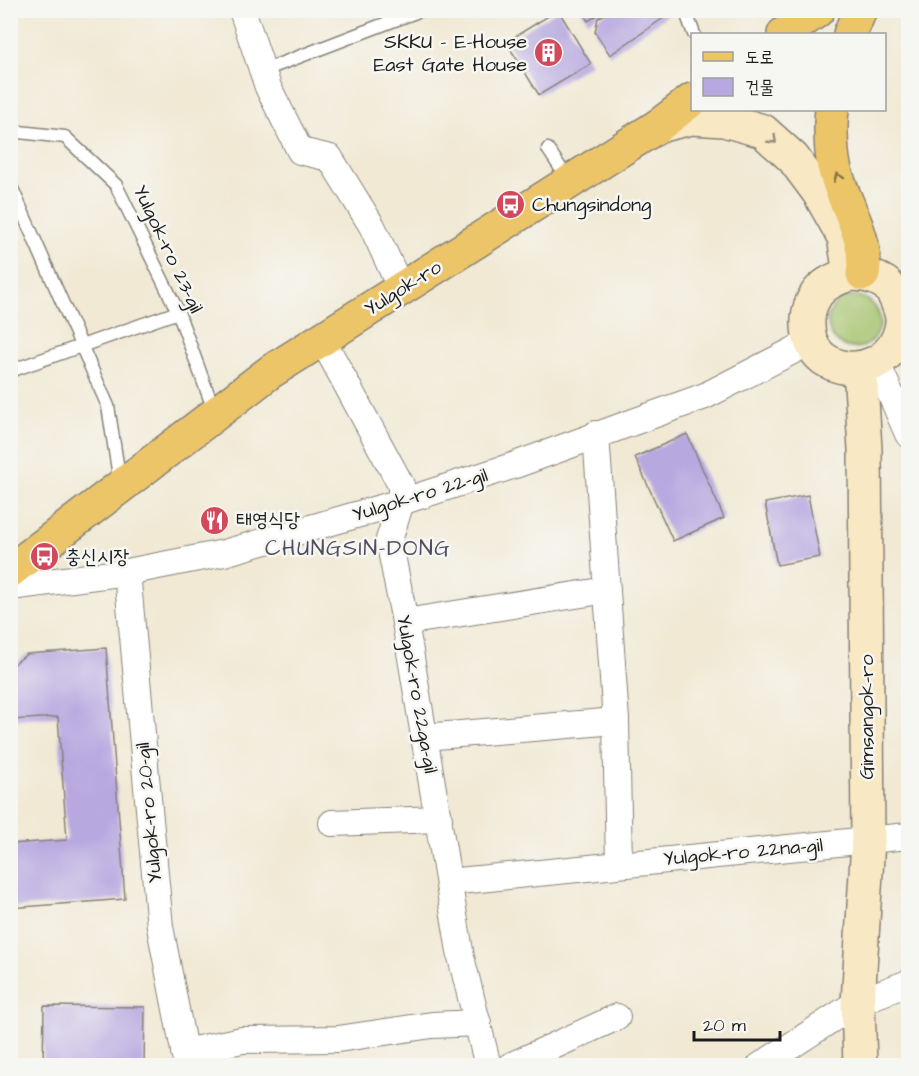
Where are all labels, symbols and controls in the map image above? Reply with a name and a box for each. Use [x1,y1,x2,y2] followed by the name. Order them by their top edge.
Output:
[374,28,527,79] place label: SKKU - E-House East Gate House
[691,33,886,111] legend
[532,37,564,69] building icon: SKKU - E-House East Gate House
[745,45,774,70] text: 도로
[745,75,774,100] text: 건물
[767,133,777,144] one-way arrow
[833,173,846,183] one-way arrow
[125,180,210,318] street label: Yulgok-ro 23-gil
[495,189,527,221] bus stop icon: Chungsindong
[532,191,651,220] place label: Chungsindong
[359,253,448,324] street label: Yulgok-ro
[349,461,491,530] street label: Yulgok-ro 22-gil
[199,504,231,536] restaurant icon: 태영식당
[236,506,300,534] place label: 태영식당
[265,533,451,564] district label: CHUNGSIN-DONG
[28,541,60,573] bus stop icon: 충신시장
[65,543,129,571] place label: 충신시장
[388,613,445,776] street label: Yulgok-ro 22ga-gil
[853,655,882,780] street label: Gimsangok-ro
[129,741,170,884] street label: Yulgok-ro 20-gil
[662,831,824,874] street label: Yulgok-ro 22na-gil
[694,1004,780,1042] scale bar
[703,1013,746,1038] text: 20 m

